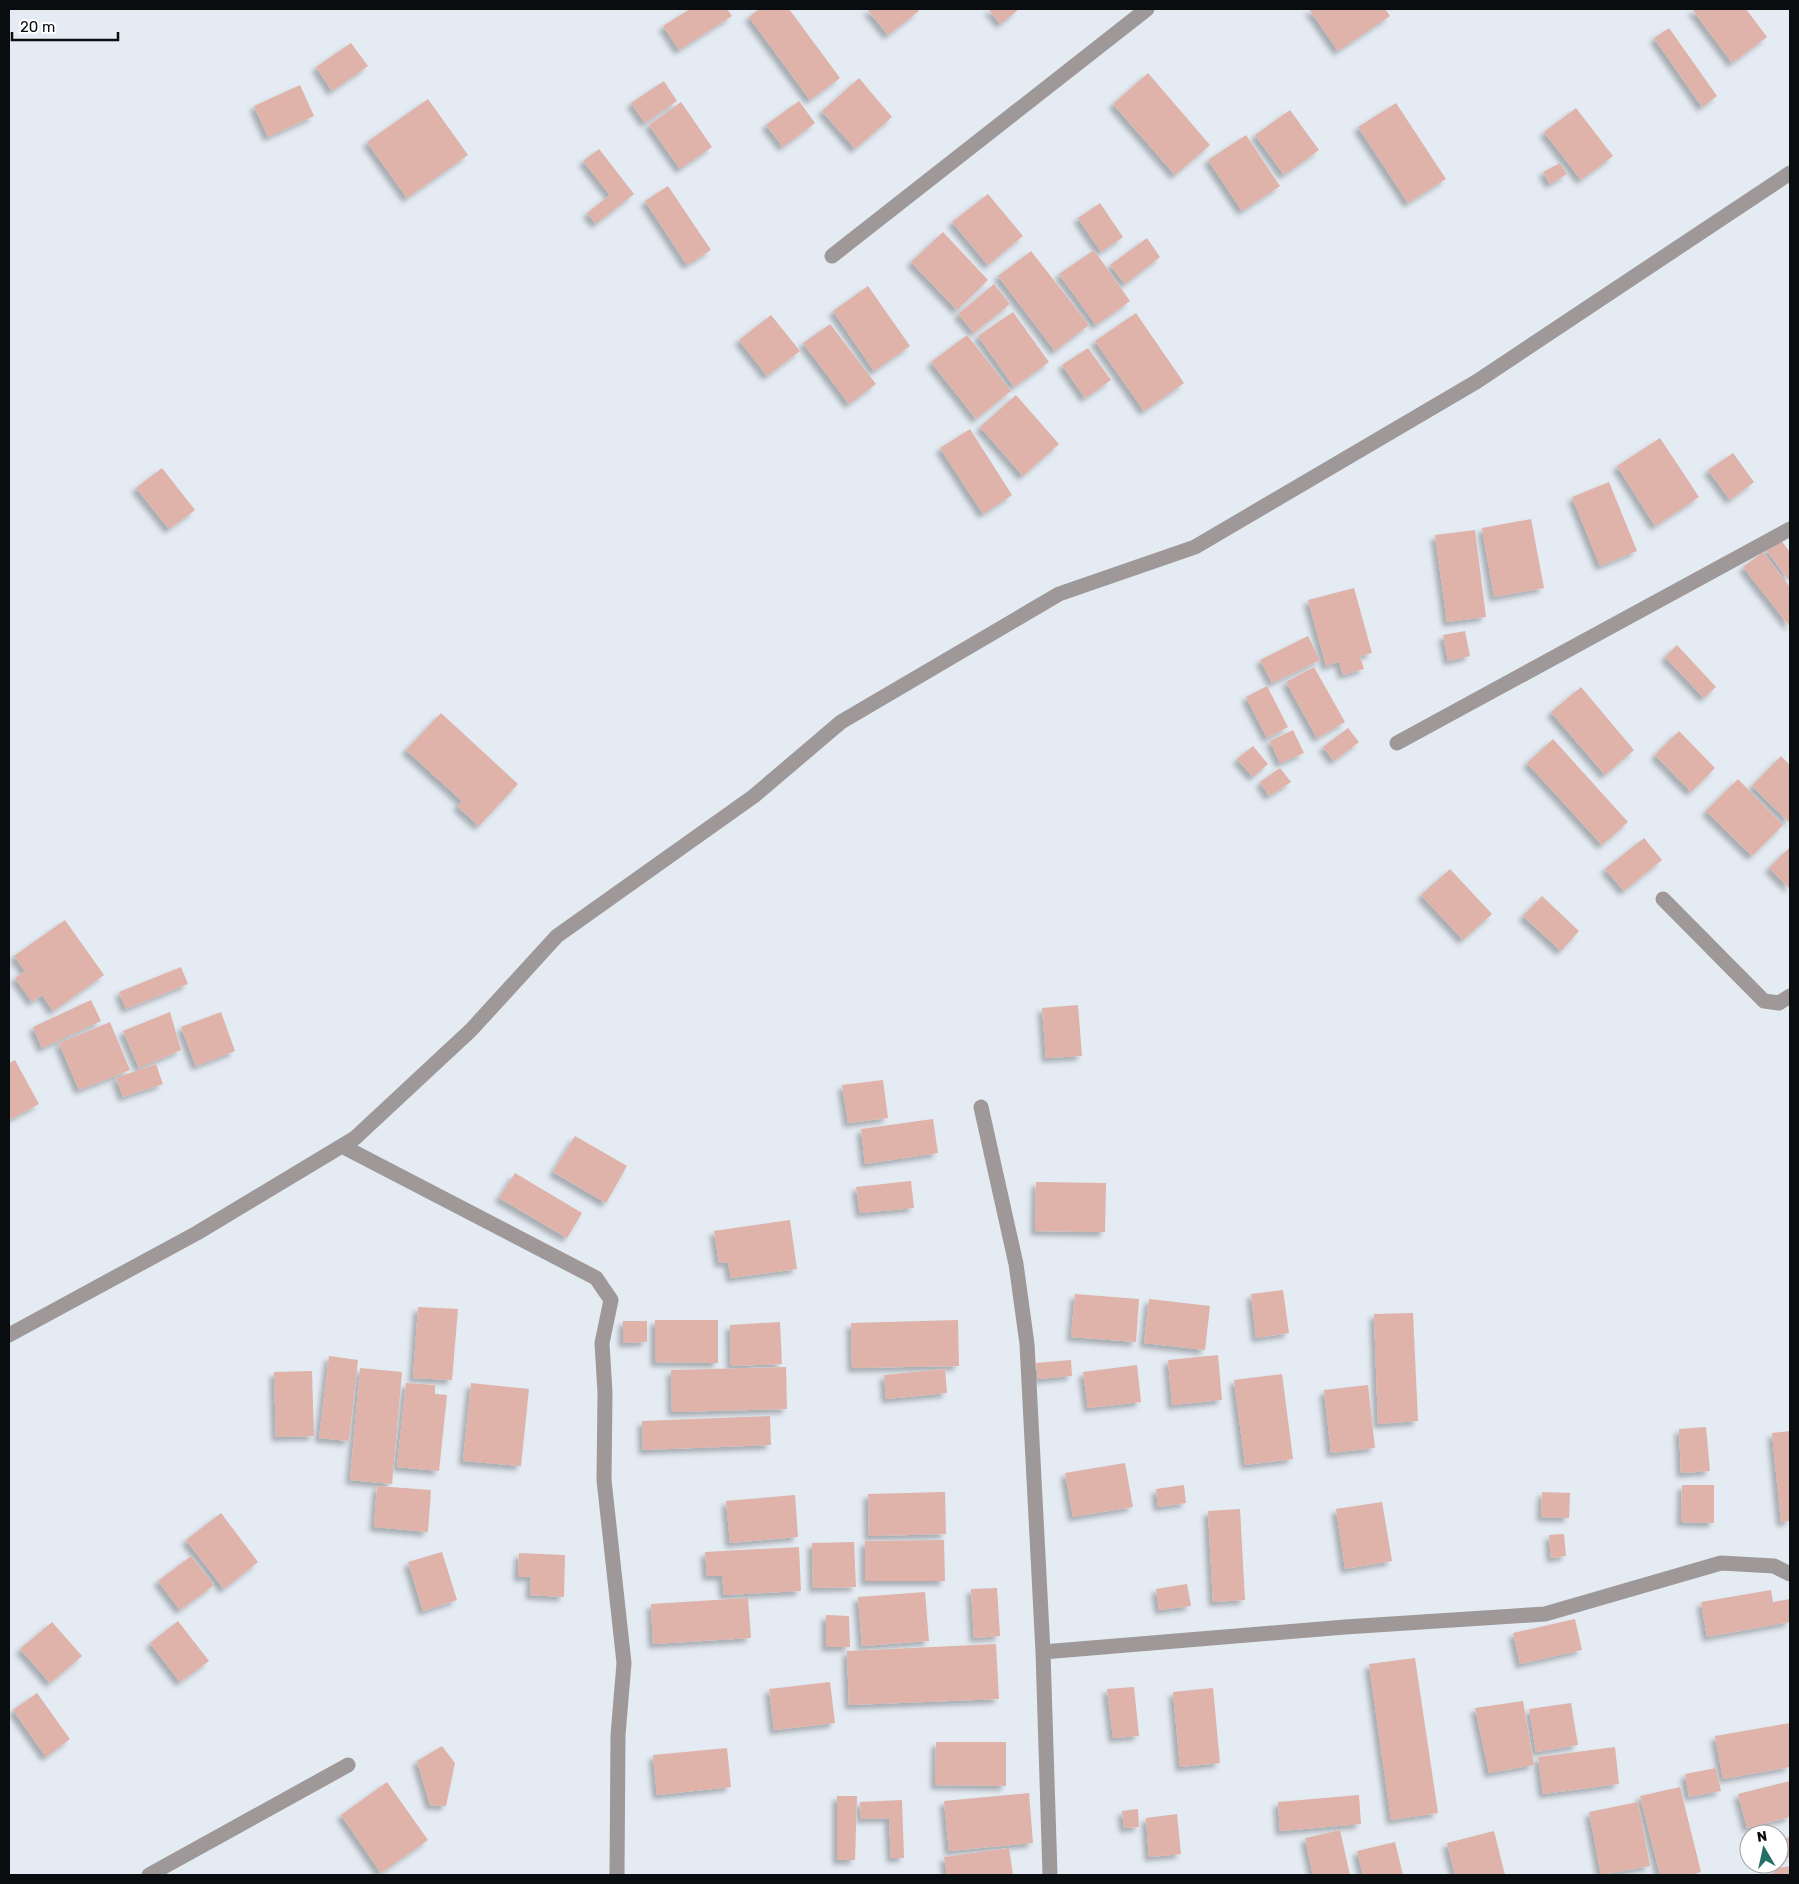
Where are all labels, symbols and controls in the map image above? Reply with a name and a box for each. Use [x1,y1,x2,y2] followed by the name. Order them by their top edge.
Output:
[12,10,119,42] scale bar
[20,18,55,36] text: 20 m
[1739,1824,1789,1874] north arrow
[1756,1827,1768,1846] text: N

